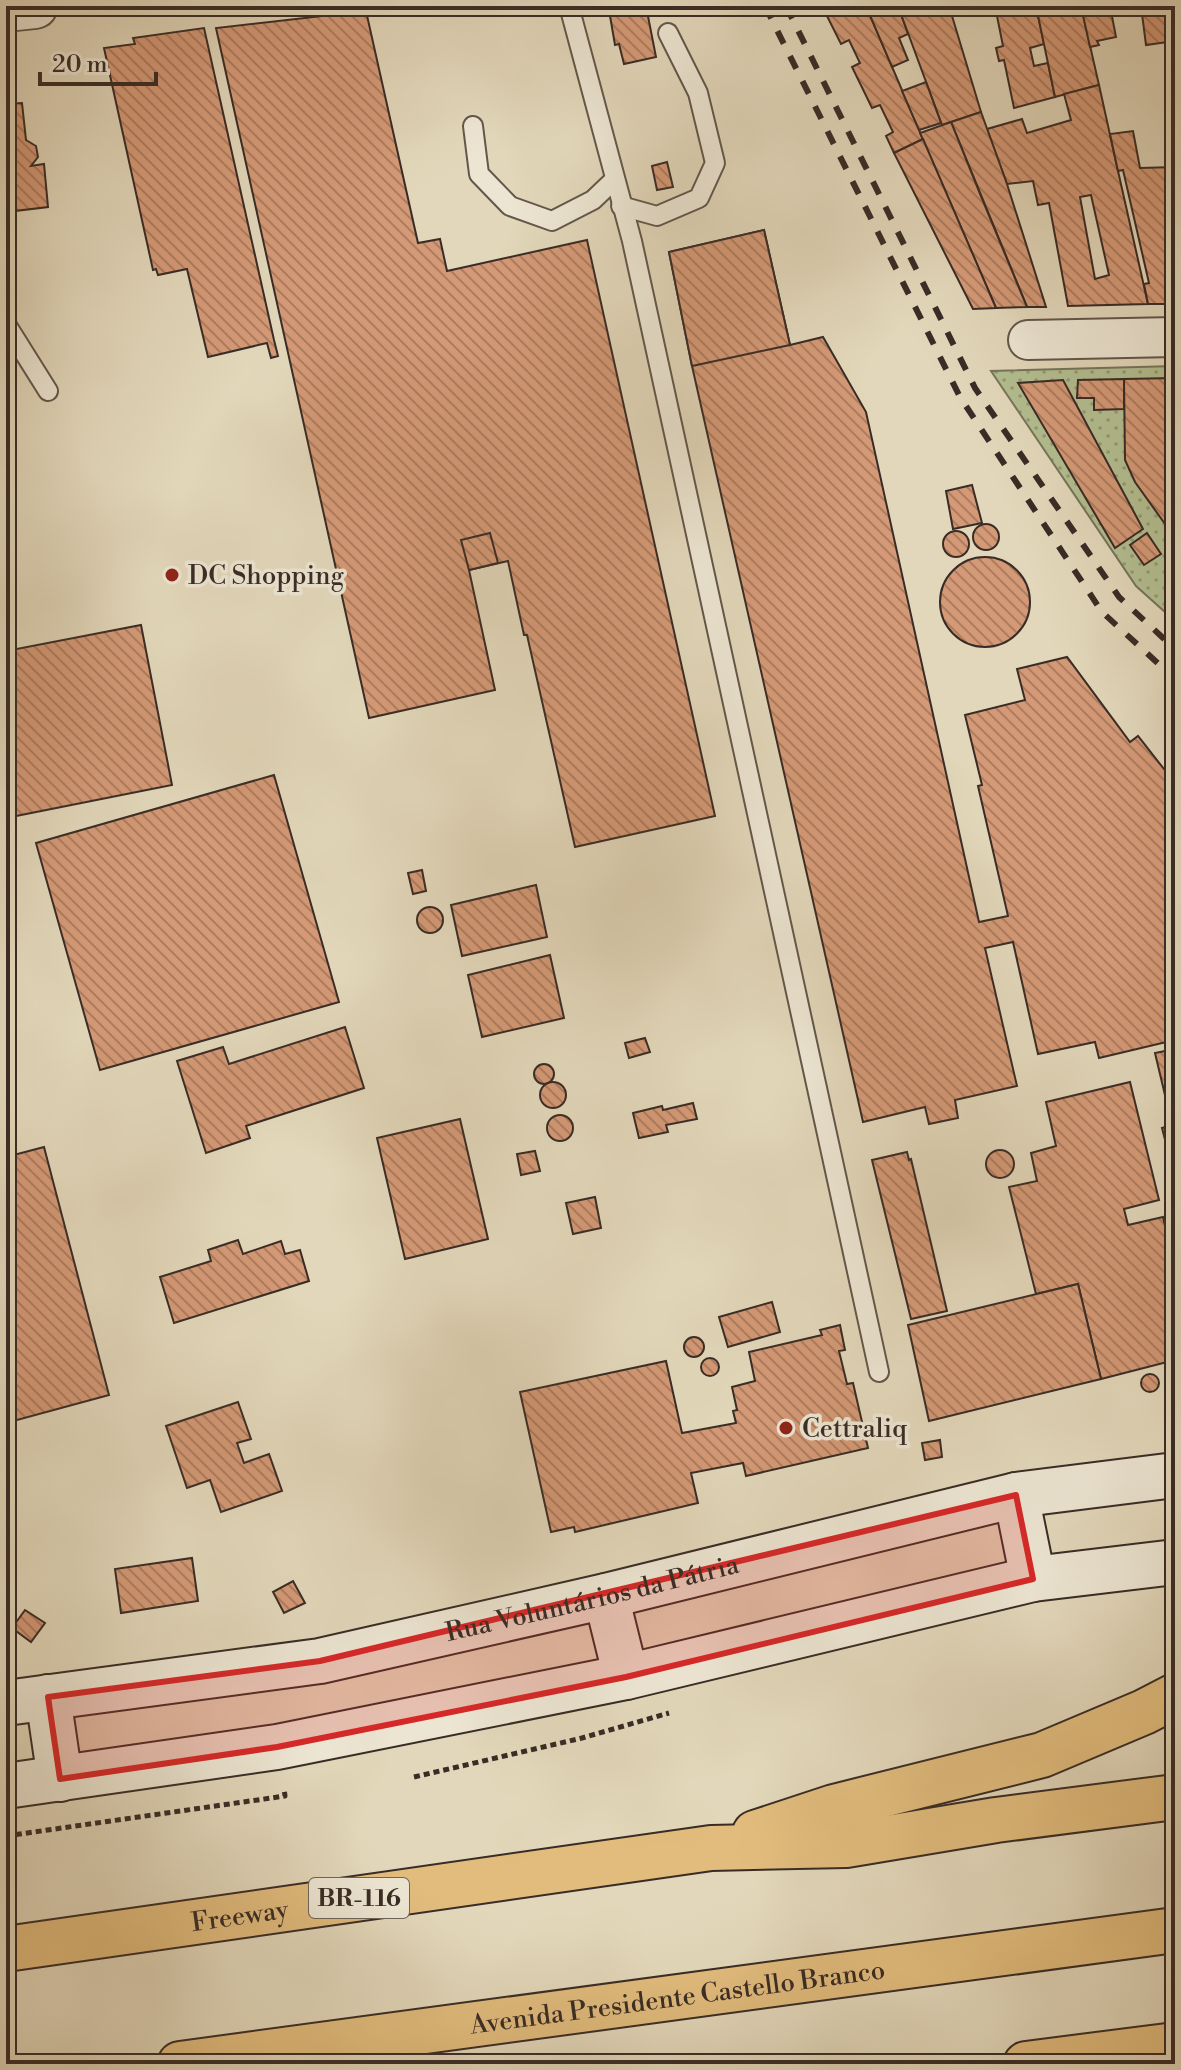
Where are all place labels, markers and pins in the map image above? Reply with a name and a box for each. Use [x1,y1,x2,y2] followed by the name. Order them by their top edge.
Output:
[188,560,345,592] place label: DC Shopping
[163,566,181,584] marker: DC Shopping
[802,1413,907,1445] place label: Cettraliq
[777,1419,795,1437] marker: Cettraliq

